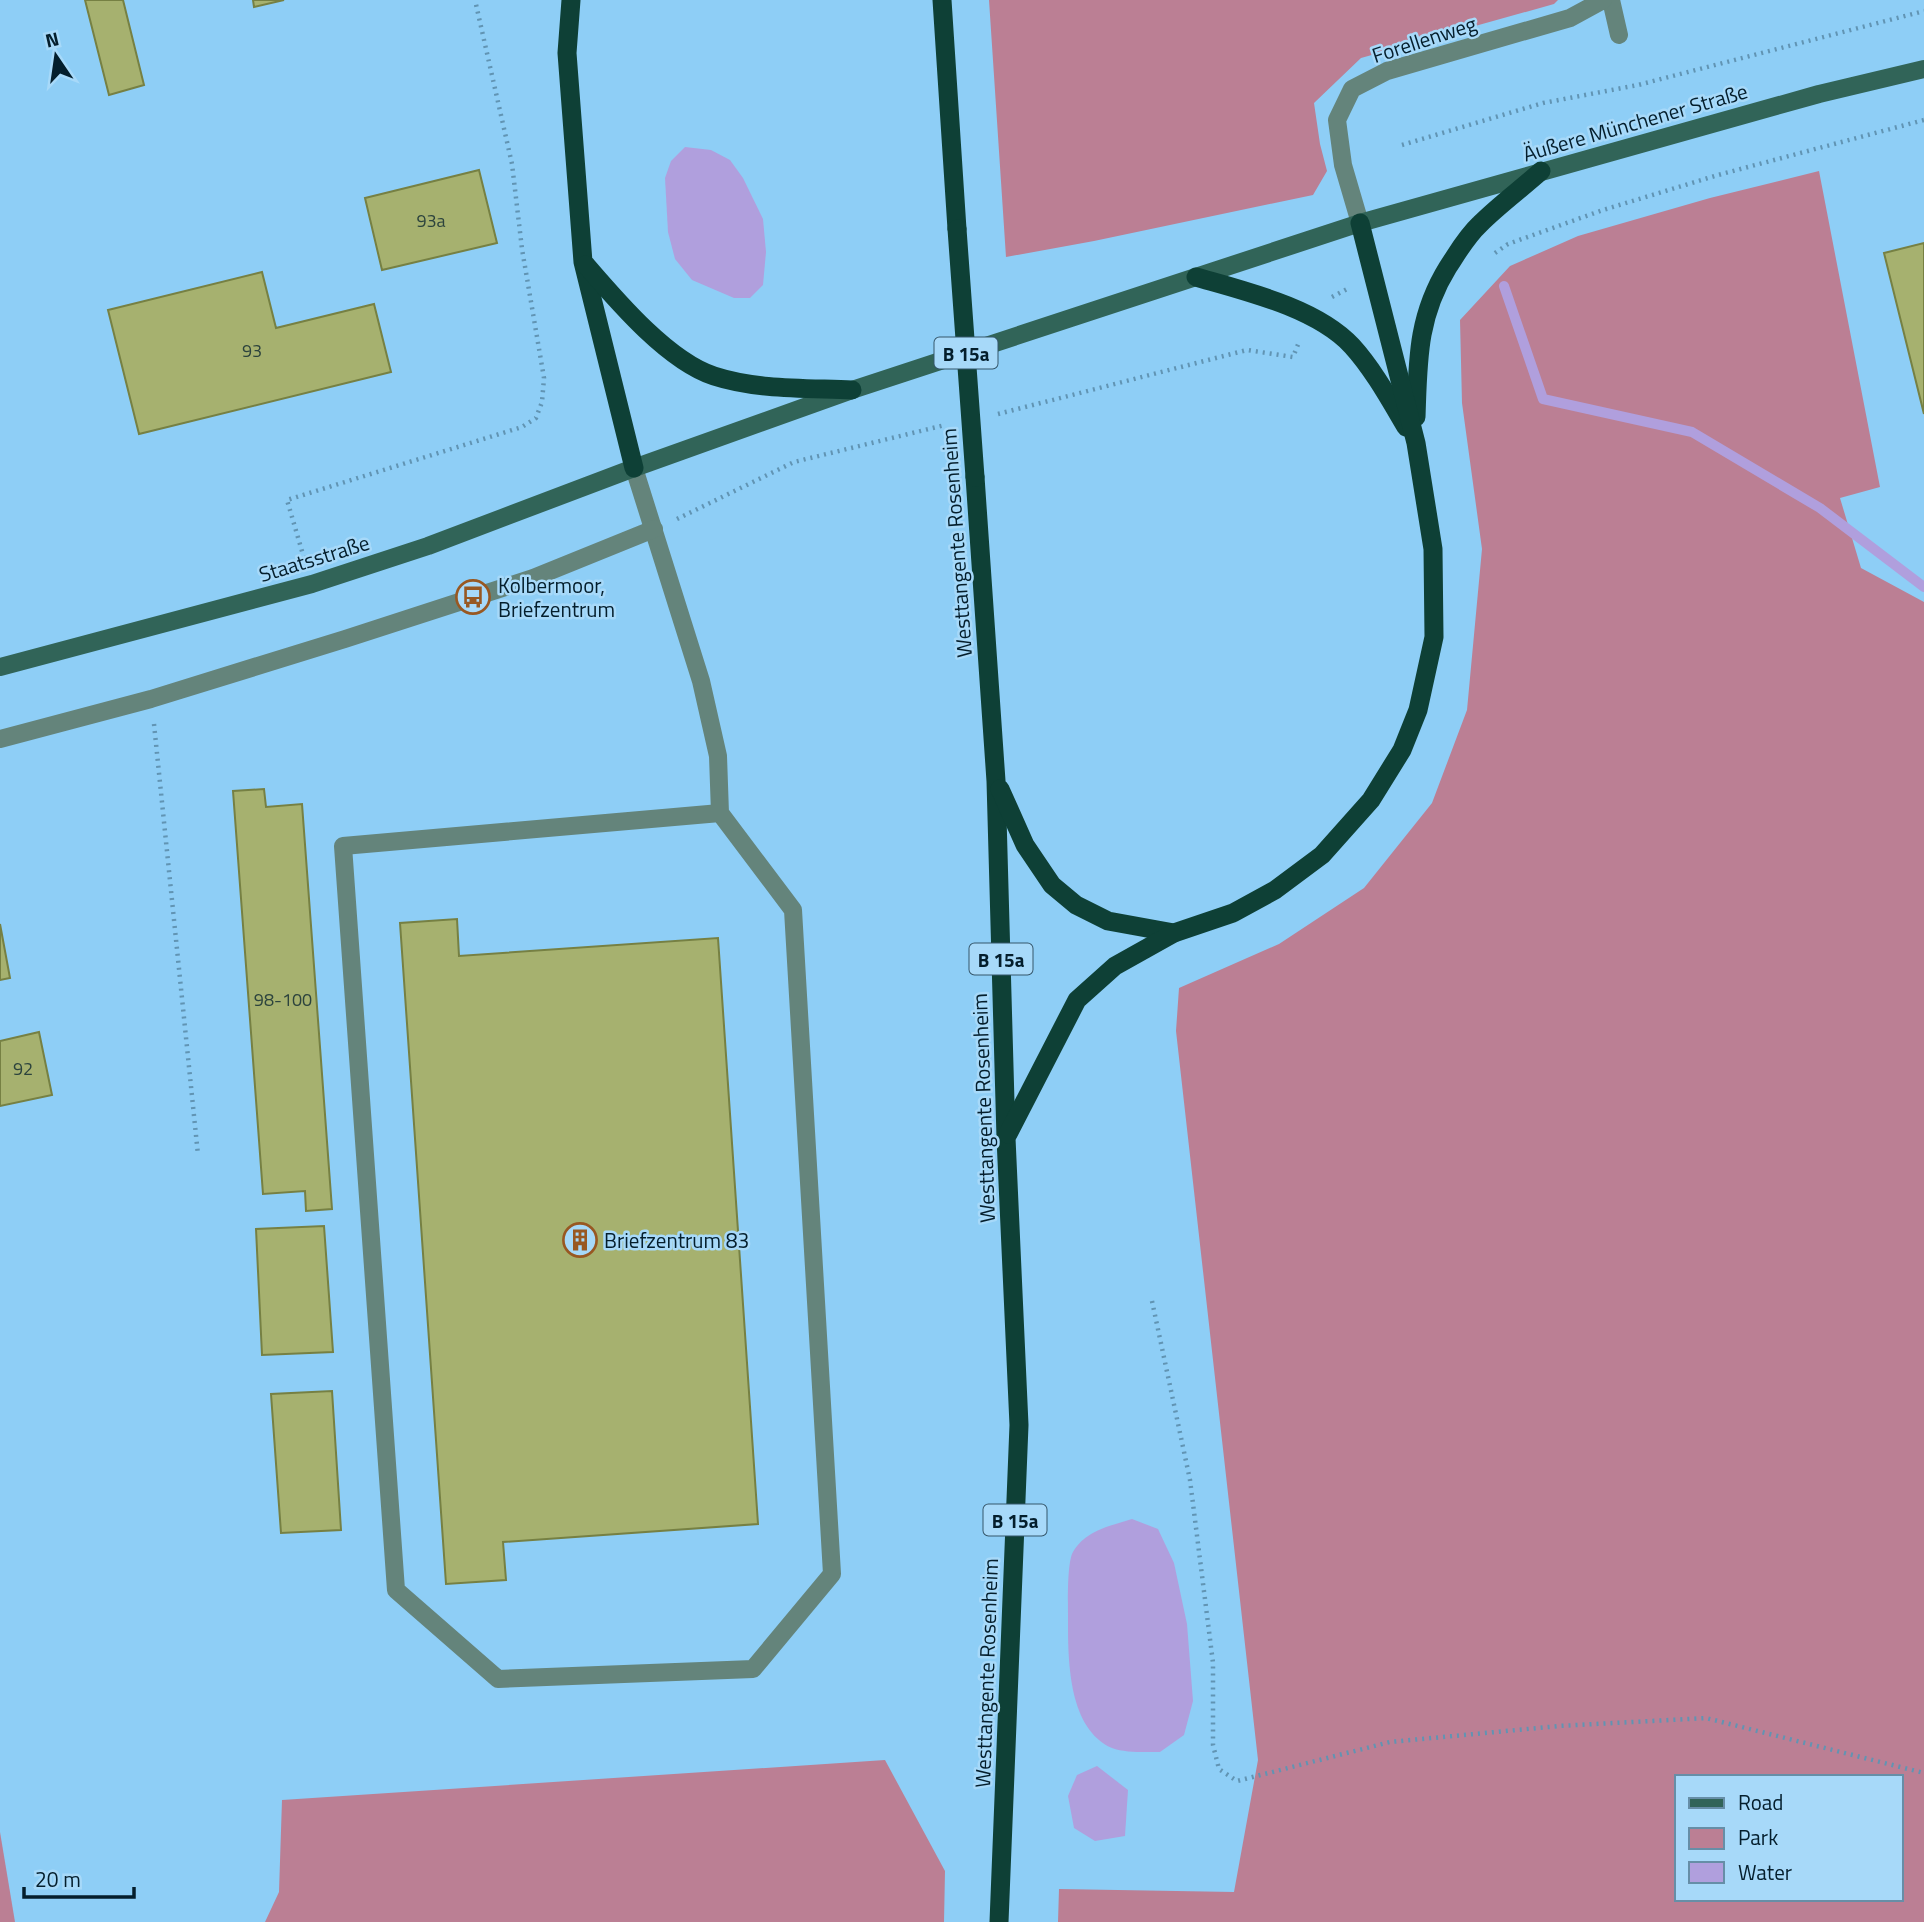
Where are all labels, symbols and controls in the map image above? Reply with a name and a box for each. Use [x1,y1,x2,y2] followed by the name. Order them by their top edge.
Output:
[1368,7,1481,71] street label: Forellenweg
[21,21,91,91] north arrow
[42,23,62,55] text: N
[1519,75,1751,169] street label: Äußere Münchener Straße
[416,207,446,234] house number: 93a
[242,337,262,364] house number: 93
[934,338,998,368] road number: B 15a
[932,427,980,659] street label: Westtangente Rosenheim
[255,526,373,590] street label: Staatsstraße
[498,569,615,625] place label: Kolbermoor, Briefzentrum
[454,578,492,616] bus stop icon: Kolbermoor, Briefzentrum
[970,944,1032,974] road number: B 15a
[254,986,312,1013] house number: 98-100
[963,993,1003,1223] street label: Westtangente Rosenheim
[13,1055,33,1082] house number: 92
[561,1221,599,1259] building icon: Briefzentrum 83
[604,1224,749,1256] place label: Briefzentrum 83
[984,1504,1046,1536] road number: B 15a
[966,1558,1006,1788] street label: Westtangente Rosenheim
[1675,1775,1903,1901] legend
[1738,1786,1783,1818] text: Road
[1738,1821,1778,1853] text: Park
[24,1856,135,1900] scale bar
[1738,1856,1792,1888] text: Water
[35,1863,81,1895] text: 20 m

